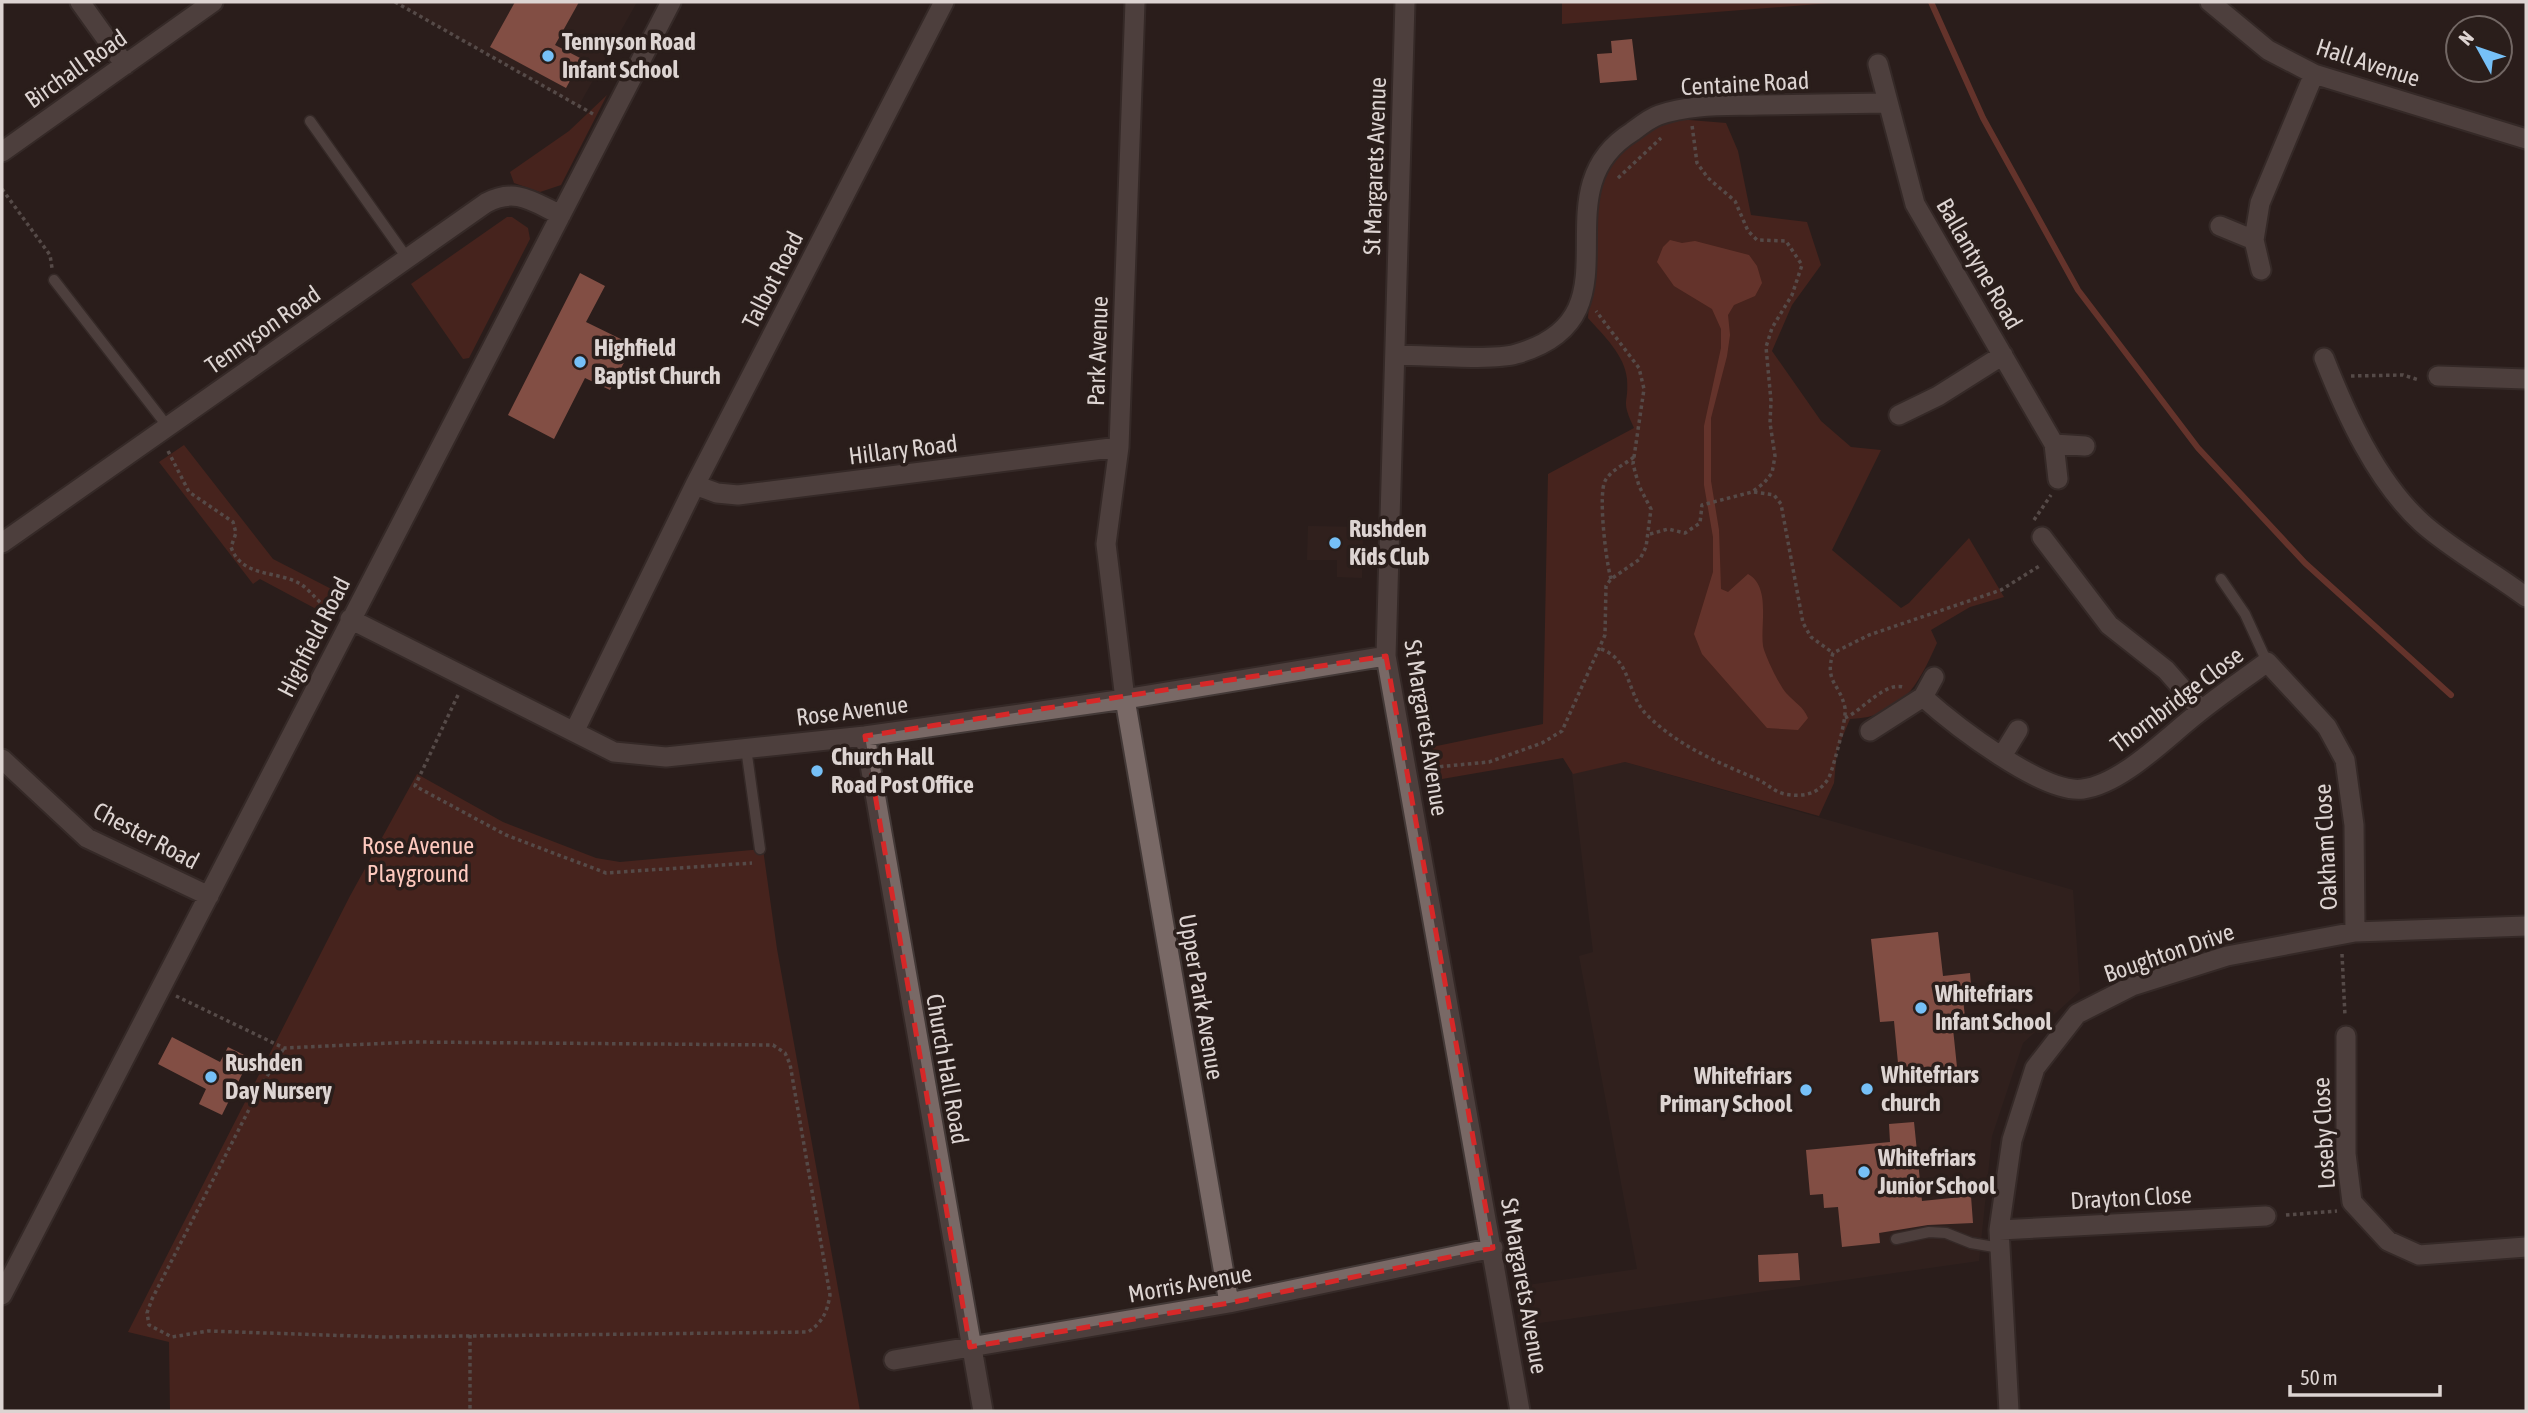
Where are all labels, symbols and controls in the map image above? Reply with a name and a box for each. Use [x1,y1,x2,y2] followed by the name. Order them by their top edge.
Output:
[2444,14,2514,84] north arrow
[20,24,132,113] street label: Birchall Road
[2454,27,2478,49] text: N
[562,28,696,83] place label: Tennyson Road Infant School
[2313,33,2423,92] street label: Hall Avenue
[540,48,556,64] marker: Tennyson Road Infant School
[1680,67,1810,100] street label: Centaine Road
[1358,77,1391,255] street label: St Margarets Avenue
[1931,194,2028,334] street label: Ballantyne Road
[737,227,808,333] street label: Talbot Road
[200,280,325,379] street label: Tennyson Road
[1082,296,1113,406] street label: Park Avenue
[594,334,721,389] place label: Highfield Baptist Church
[572,354,588,370] marker: Highfield Baptist Church
[847,429,959,470] street label: Hillary Road
[1349,515,1430,570] place label: Rushden Kids Club
[1327,535,1343,551] marker: Rushden Kids Club
[272,572,355,701] street label: Highfield Road
[1399,638,1454,818] street label: St Margarets Avenue
[2105,641,2248,758] street label: Thornbridge Close
[795,690,909,731] street label: Rose Avenue
[831,743,974,798] place label: Church Hall Road Post Office
[809,763,825,779] marker: Church Hall Road Post Office
[2309,783,2342,911] street label: Oakham Close
[89,797,204,875] street label: Chester Road
[362,832,474,887] park label: Rose Avenue Playground
[1174,912,1229,1082] street label: Upper Park Avenue
[2100,918,2237,987] street label: Boughton Drive
[1934,980,2053,1035] place label: Whitefriars Infant School
[921,992,974,1146] street label: Church Hall Road
[1913,1000,1929,1016] marker: Whitefriars Infant School
[225,1049,332,1104] place label: Rushden Day Nursery
[1880,1061,1980,1116] place label: Whitefriars church
[1659,1062,1793,1117] place label: Whitefriars Primary School
[203,1069,219,1085] marker: Rushden Day Nursery
[2307,1076,2340,1190] street label: Loseby Close
[1859,1081,1875,1097] marker: Whitefriars church
[1798,1082,1814,1098] marker: Whitefriars Primary School
[1877,1144,1996,1199] place label: Whitefriars Junior School
[1856,1164,1872,1180] marker: Whitefriars Junior School
[2070,1181,2192,1214] street label: Drayton Close
[1496,1196,1553,1376] street label: St Margarets Avenue
[1126,1259,1254,1308] street label: Morris Avenue
[2290,1354,2440,1398] scale bar
[2300,1365,2338,1389] text: 50 m

